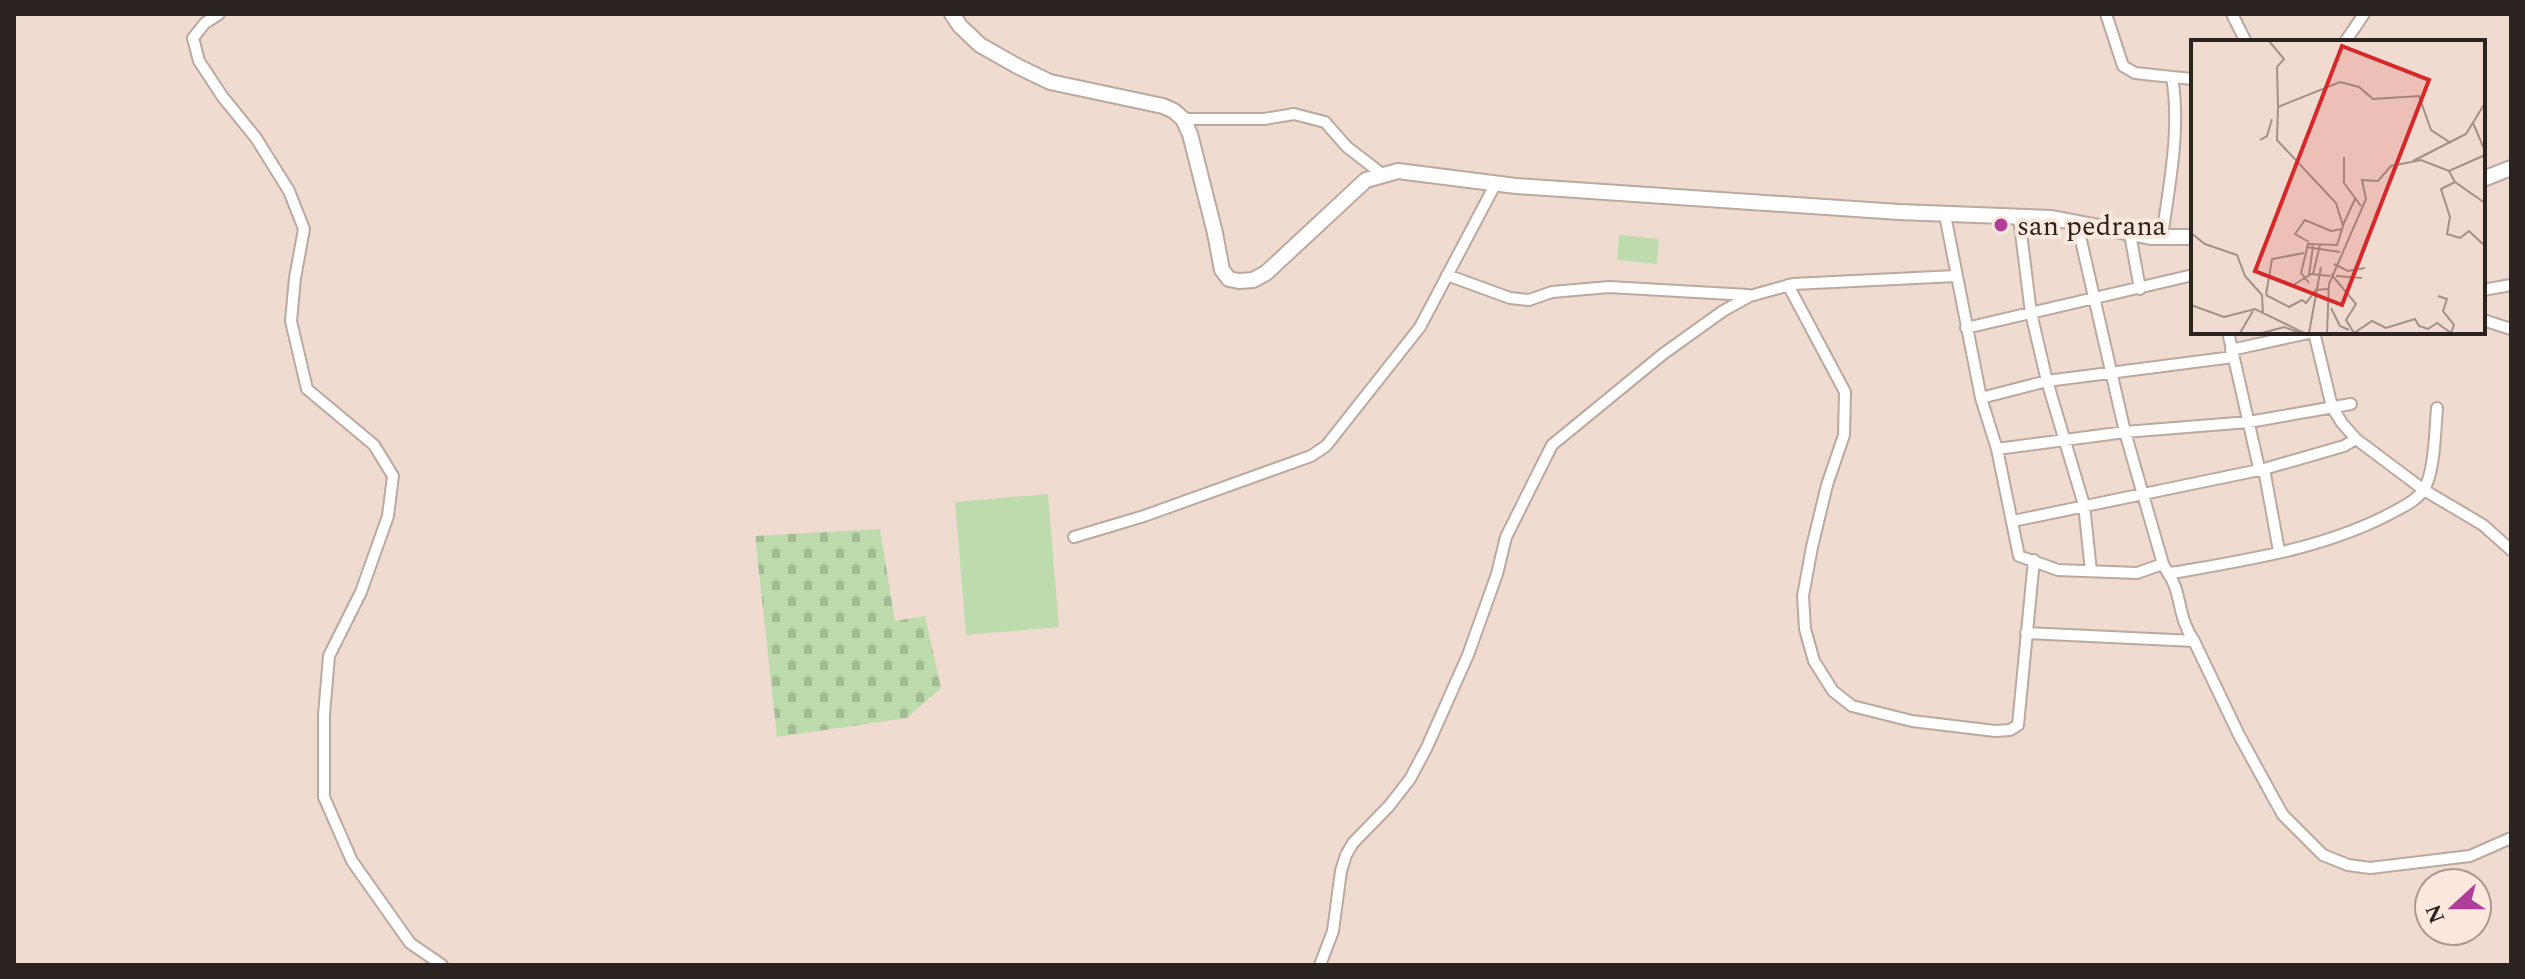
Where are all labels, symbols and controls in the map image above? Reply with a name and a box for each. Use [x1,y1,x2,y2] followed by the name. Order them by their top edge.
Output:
[2191,40,2485,334] inset map
[2017,205,2167,248] place label: san pedrana
[1992,216,2010,234] marker: san pedrana
[2413,867,2493,947] north arrow
[2417,899,2454,928] text: N

